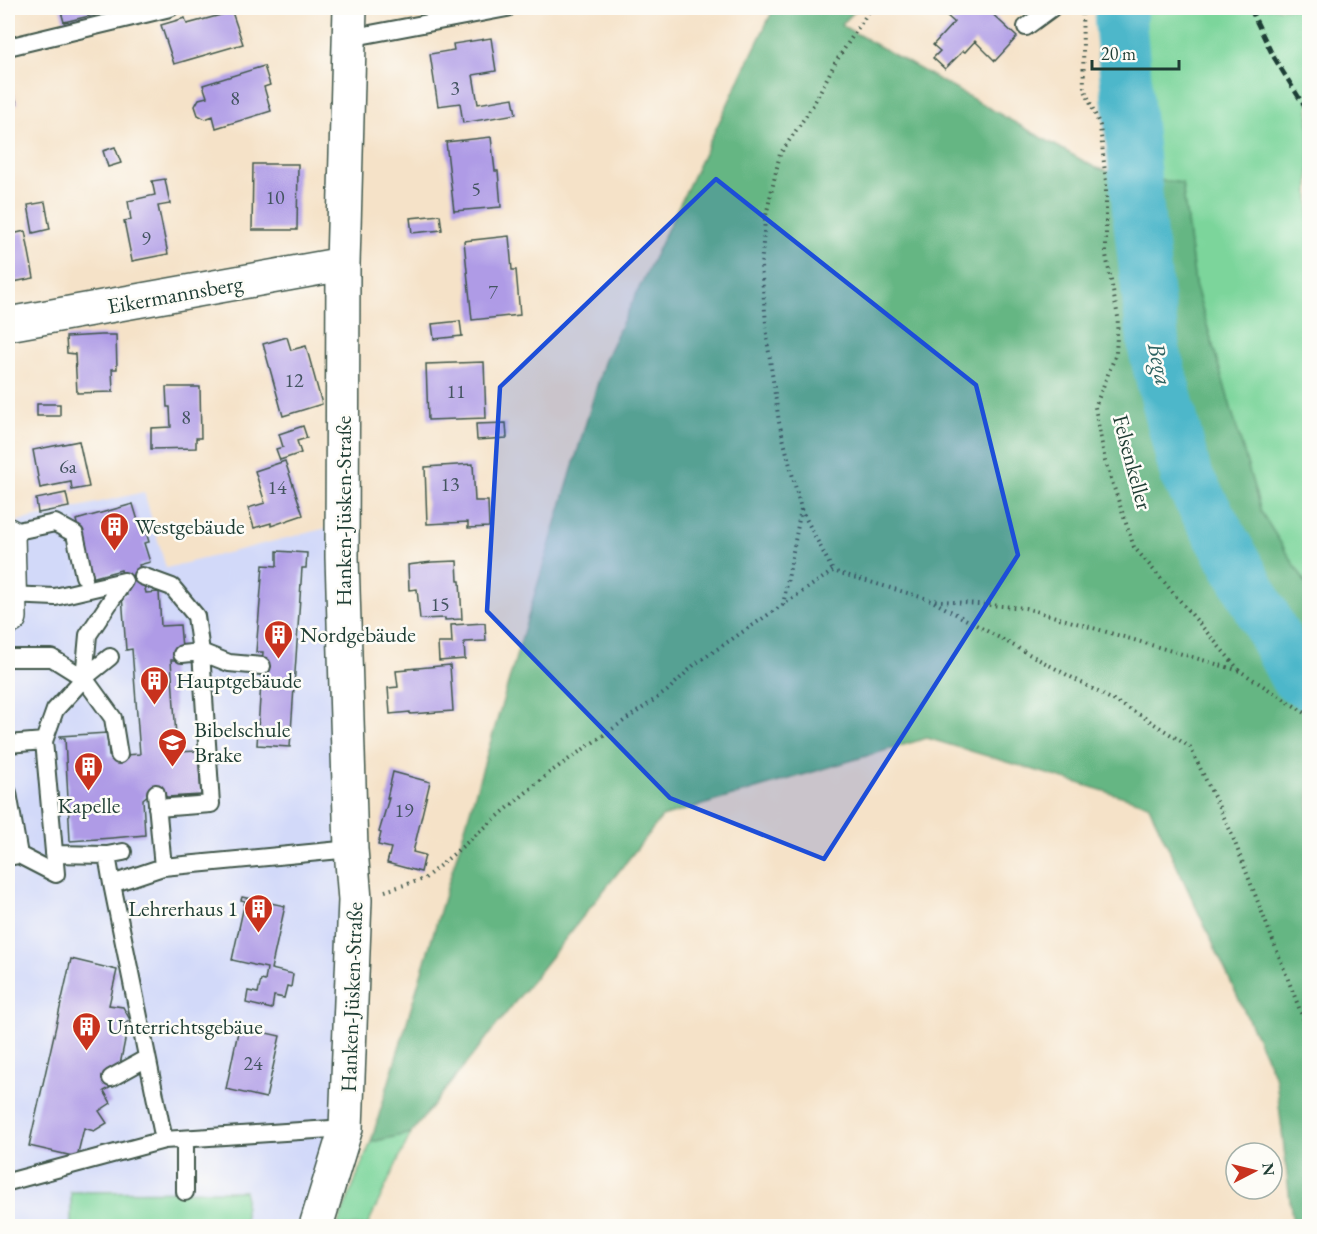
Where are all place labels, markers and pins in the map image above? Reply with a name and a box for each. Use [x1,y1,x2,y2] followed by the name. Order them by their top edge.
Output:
[98,510,130,552] building icon: Westgebäude
[135,512,245,541] place label: Westgebäude
[263,618,295,660] building icon: Nordgebäude
[300,620,416,649] place label: Nordgebäude
[139,664,171,706] building icon: Hauptgebäude
[176,666,302,695] place label: Hauptgebäude
[194,715,291,769] place label: Bibelschule Brake
[157,726,189,768] school or university icon: Bibelschule Brake
[73,750,105,792] building icon: Kapelle
[58,791,121,820] place label: Kapelle
[243,892,275,934] building icon: Lehrerhaus 1
[128,894,238,923] place label: Lehrerhaus 1
[70,1010,102,1052] building icon: Unterrichtsgebäue
[107,1012,263,1041] place label: Unterrichtsgebäue

